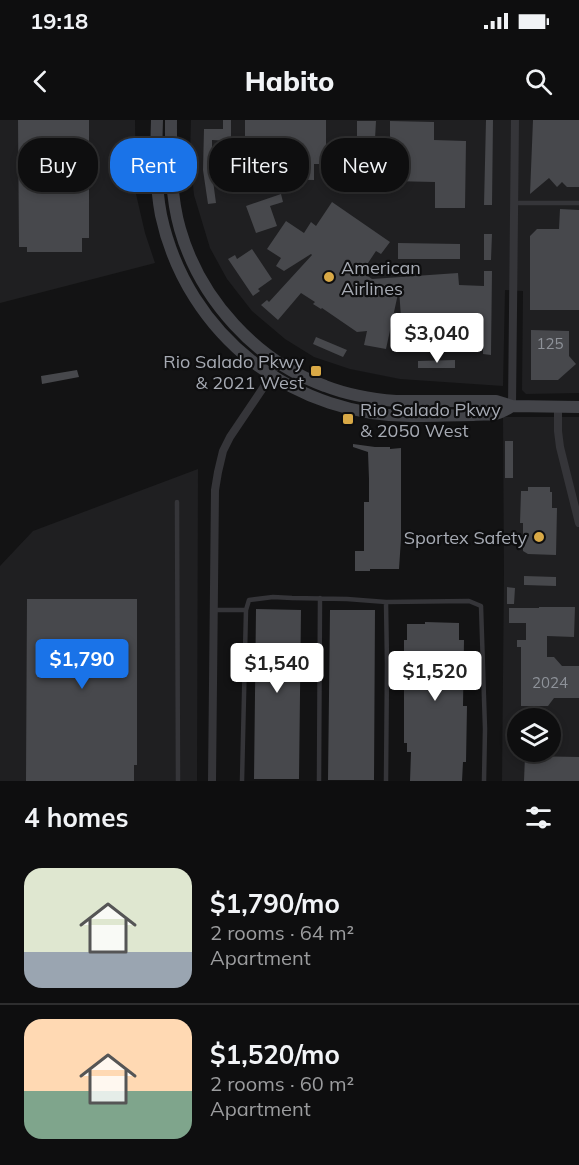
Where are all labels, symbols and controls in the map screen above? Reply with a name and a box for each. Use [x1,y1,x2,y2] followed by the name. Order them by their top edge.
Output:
[30,7,88,35] text: 19:18
[245,64,334,98] text: Habito
[24,65,57,98] icon: back
[522,65,555,98] icon: search
[18,138,98,192] chip: Buy
[110,138,197,192] chip: Rent
[209,138,309,192] chip: Filters
[321,138,409,192] chip: New
[341,256,421,300] place label: American Airlines
[322,270,336,284] marker: American Airlines
[388,313,486,364] pin: $3,040
[405,320,469,345] text: $3,040
[536,334,564,353] house number: 125
[163,350,304,394] place label: Rio Salado Pkwy & 2021 West
[309,364,323,378] marker: Rio Salado Pkwy & 2021 West
[360,398,501,442] place label: Rio Salado Pkwy & 2050 West
[341,412,355,426] marker: Rio Salado Pkwy & 2050 West
[404,526,527,549] place label: Sportex Safety
[532,530,546,544] marker: Sportex Safety
[33,639,131,690] pin: $1,790
[228,643,326,694] pin: $1,540
[50,646,114,671] text: $1,790
[245,650,309,675] text: $1,540
[386,651,484,702] pin: $1,520
[403,658,467,683] text: $1,520
[532,673,568,692] house number: 2024
[507,708,561,762] map controls
[507,708,561,762] button: layers
[24,801,128,834] text: 4 homes
[522,801,555,834] icon: filters
[210,887,340,920] text: $1,790/mo
[72,892,144,964] icon: home
[210,920,354,945] text: 2 rooms · 64 m²
[210,945,311,970] text: Apartment
[210,1038,340,1071] text: $1,520/mo
[72,1043,144,1115] icon: home
[210,1071,354,1096] text: 2 rooms · 60 m²
[210,1096,311,1121] text: Apartment

